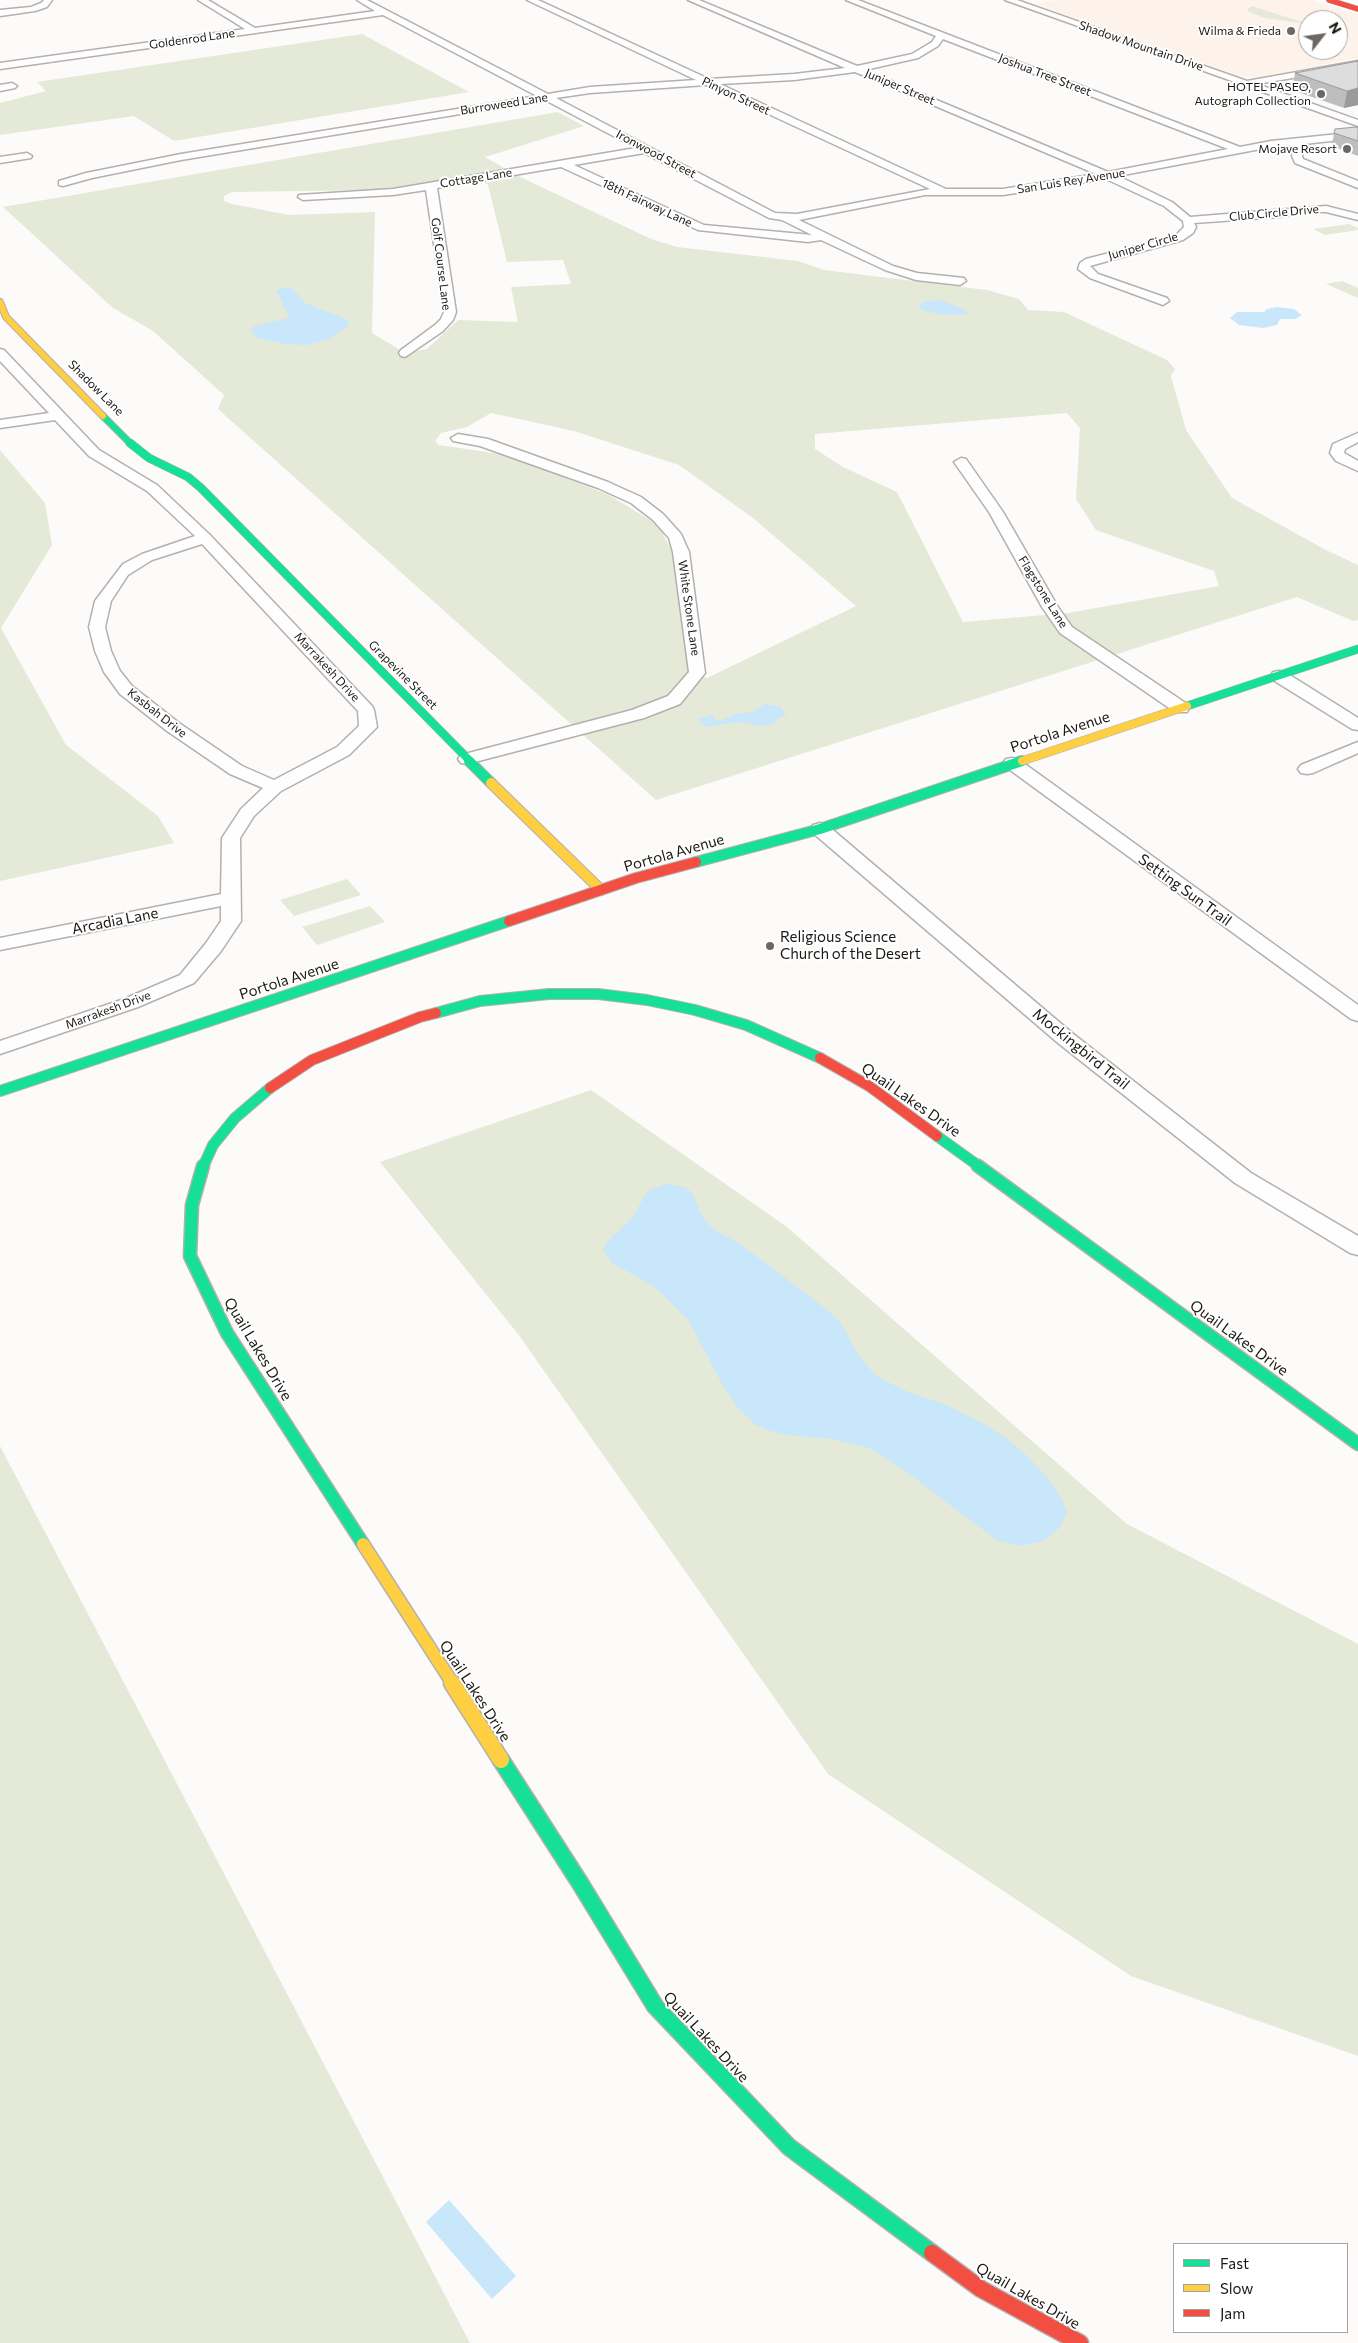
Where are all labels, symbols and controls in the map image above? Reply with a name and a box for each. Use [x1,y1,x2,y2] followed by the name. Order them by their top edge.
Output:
[1298,10,1348,60] north arrow
[1077,18,1205,74] street label: Shadow Mountain Drive
[1326,19,1346,37] text: N
[1198,24,1281,38] place label: Wilma & Frieda
[1285,25,1297,37] marker: Wilma & Frieda
[148,26,236,52] street label: Goldenrod Lane
[997,51,1093,99] street label: Joshua Tree Street
[863,66,937,108] street label: Juniper Street
[700,74,772,118] street label: Pinyon Street
[1195,80,1311,108] place label: HOTEL PASEO, Autograph Collection
[1315,88,1327,100] marker: HOTEL PASEO, Autograph Collection
[459,90,549,118] street label: Burroweed Lane
[613,127,699,181] street label: Ironwood Street
[1258,142,1337,156] place label: Mojave Resort
[1341,143,1353,155] marker: Mojave Resort
[439,165,513,191] street label: Cottage Lane
[1016,165,1126,197] street label: San Luis Rey Avenue
[600,176,694,230] street label: 18th Fairway Lane
[1229,202,1319,224] street label: Club Circle Drive
[428,217,454,311] street label: Golf Course Lane
[1106,229,1180,263] street label: Juniper Circle
[65,357,127,419] street label: Shadow Lane
[1015,553,1071,631] street label: Flagstone Lane
[675,559,703,657] street label: White Stone Lane
[291,629,363,705] street label: Marrakesh Drive
[365,637,441,713] street label: Grapevine Street
[124,685,190,741] street label: Kasbah Drive
[1008,707,1112,757] street label: Portola Avenue
[622,830,726,876] street label: Portola Avenue
[1135,850,1235,930] street label: Setting Sun Trail
[70,904,160,938] street label: Arcadia Lane
[780,928,921,963] place label: Religious Science Church of the Desert
[764,940,776,952] marker: Religious Science Church of the Desert
[237,954,341,1004] street label: Portola Avenue
[63,988,153,1032] street label: Marrakesh Drive
[1029,1005,1133,1093] street label: Mockingbird Trail
[858,1059,964,1141] street label: Quail Lakes Drive
[220,1294,296,1404] street label: Quail Lakes Drive
[1186,1296,1292,1380] street label: Quail Lakes Drive
[436,1637,514,1745] street label: Quail Lakes Drive
[659,1988,753,2086] street label: Quail Lakes Drive
[1173,2243,1348,2333] legend
[1220,2254,1249,2272] text: Fast
[973,2259,1083,2333] street label: Quail Lakes Drive
[1220,2279,1253,2297] text: Slow
[1220,2304,1245,2322] text: Jam

